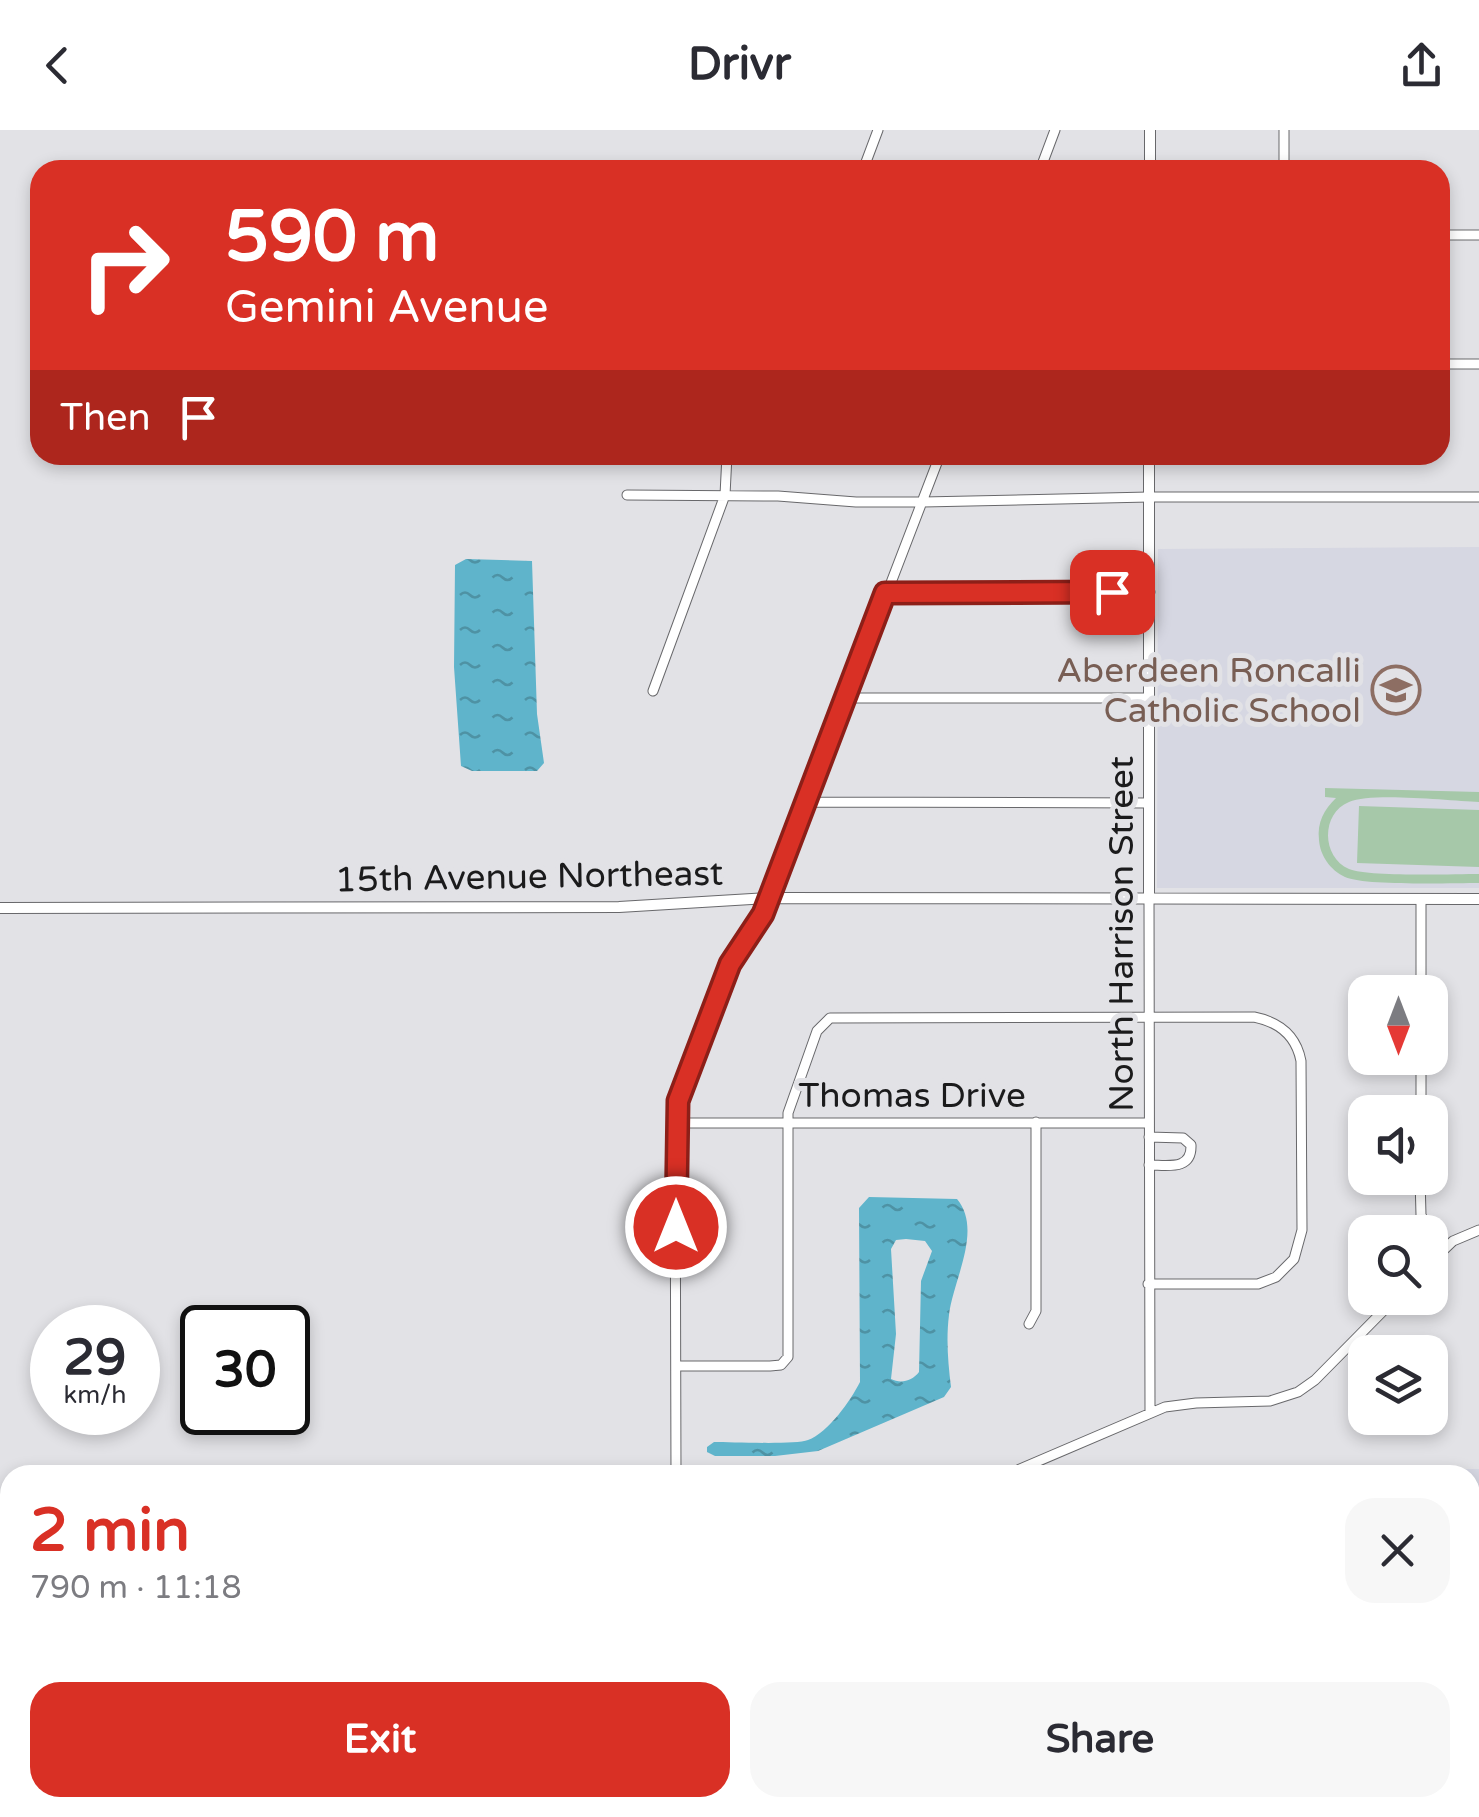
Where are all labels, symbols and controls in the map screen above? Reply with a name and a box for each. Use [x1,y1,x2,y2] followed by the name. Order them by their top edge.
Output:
[30,38,85,93] icon: back
[688,38,791,92] text: Drivr
[1394,38,1449,93] icon: share
[225,196,439,280] text: 590 m
[60,200,190,330] icon: right
[225,281,548,335] text: Gemini Avenue
[171,390,226,445] icon: arrive
[60,395,151,441] text: Then
[1070,550,1155,635] pin
[1085,565,1140,620] icon: arrive
[1056,650,1361,732] place label: Aberdeen Roncalli Catholic School
[1370,664,1422,716] school or university icon: Aberdeen Roncalli Catholic School
[1101,756,1143,1112] street label: North Harrison Street
[334,853,724,901] street label: 15th Avenue Northeast
[1348,975,1448,1075] north arrow
[1348,975,1448,1435] map controls
[798,1075,1026,1117] street label: Thomas Drive
[1348,1095,1448,1195] button: sound
[624,1175,728,1279] position arrow
[1348,1215,1448,1315] button: search
[180,1305,310,1435] speed limit sign: 30
[64,1328,126,1388] text: 29
[1348,1335,1448,1435] button: layers
[64,1380,126,1410] text: km/h
[30,1495,190,1567] text: 2 min
[1345,1498,1450,1603] button: close
[30,1569,242,1607] text: 790 m · 11:18
[30,1682,730,1797] button: Exit
[750,1682,1450,1797] button: Share

